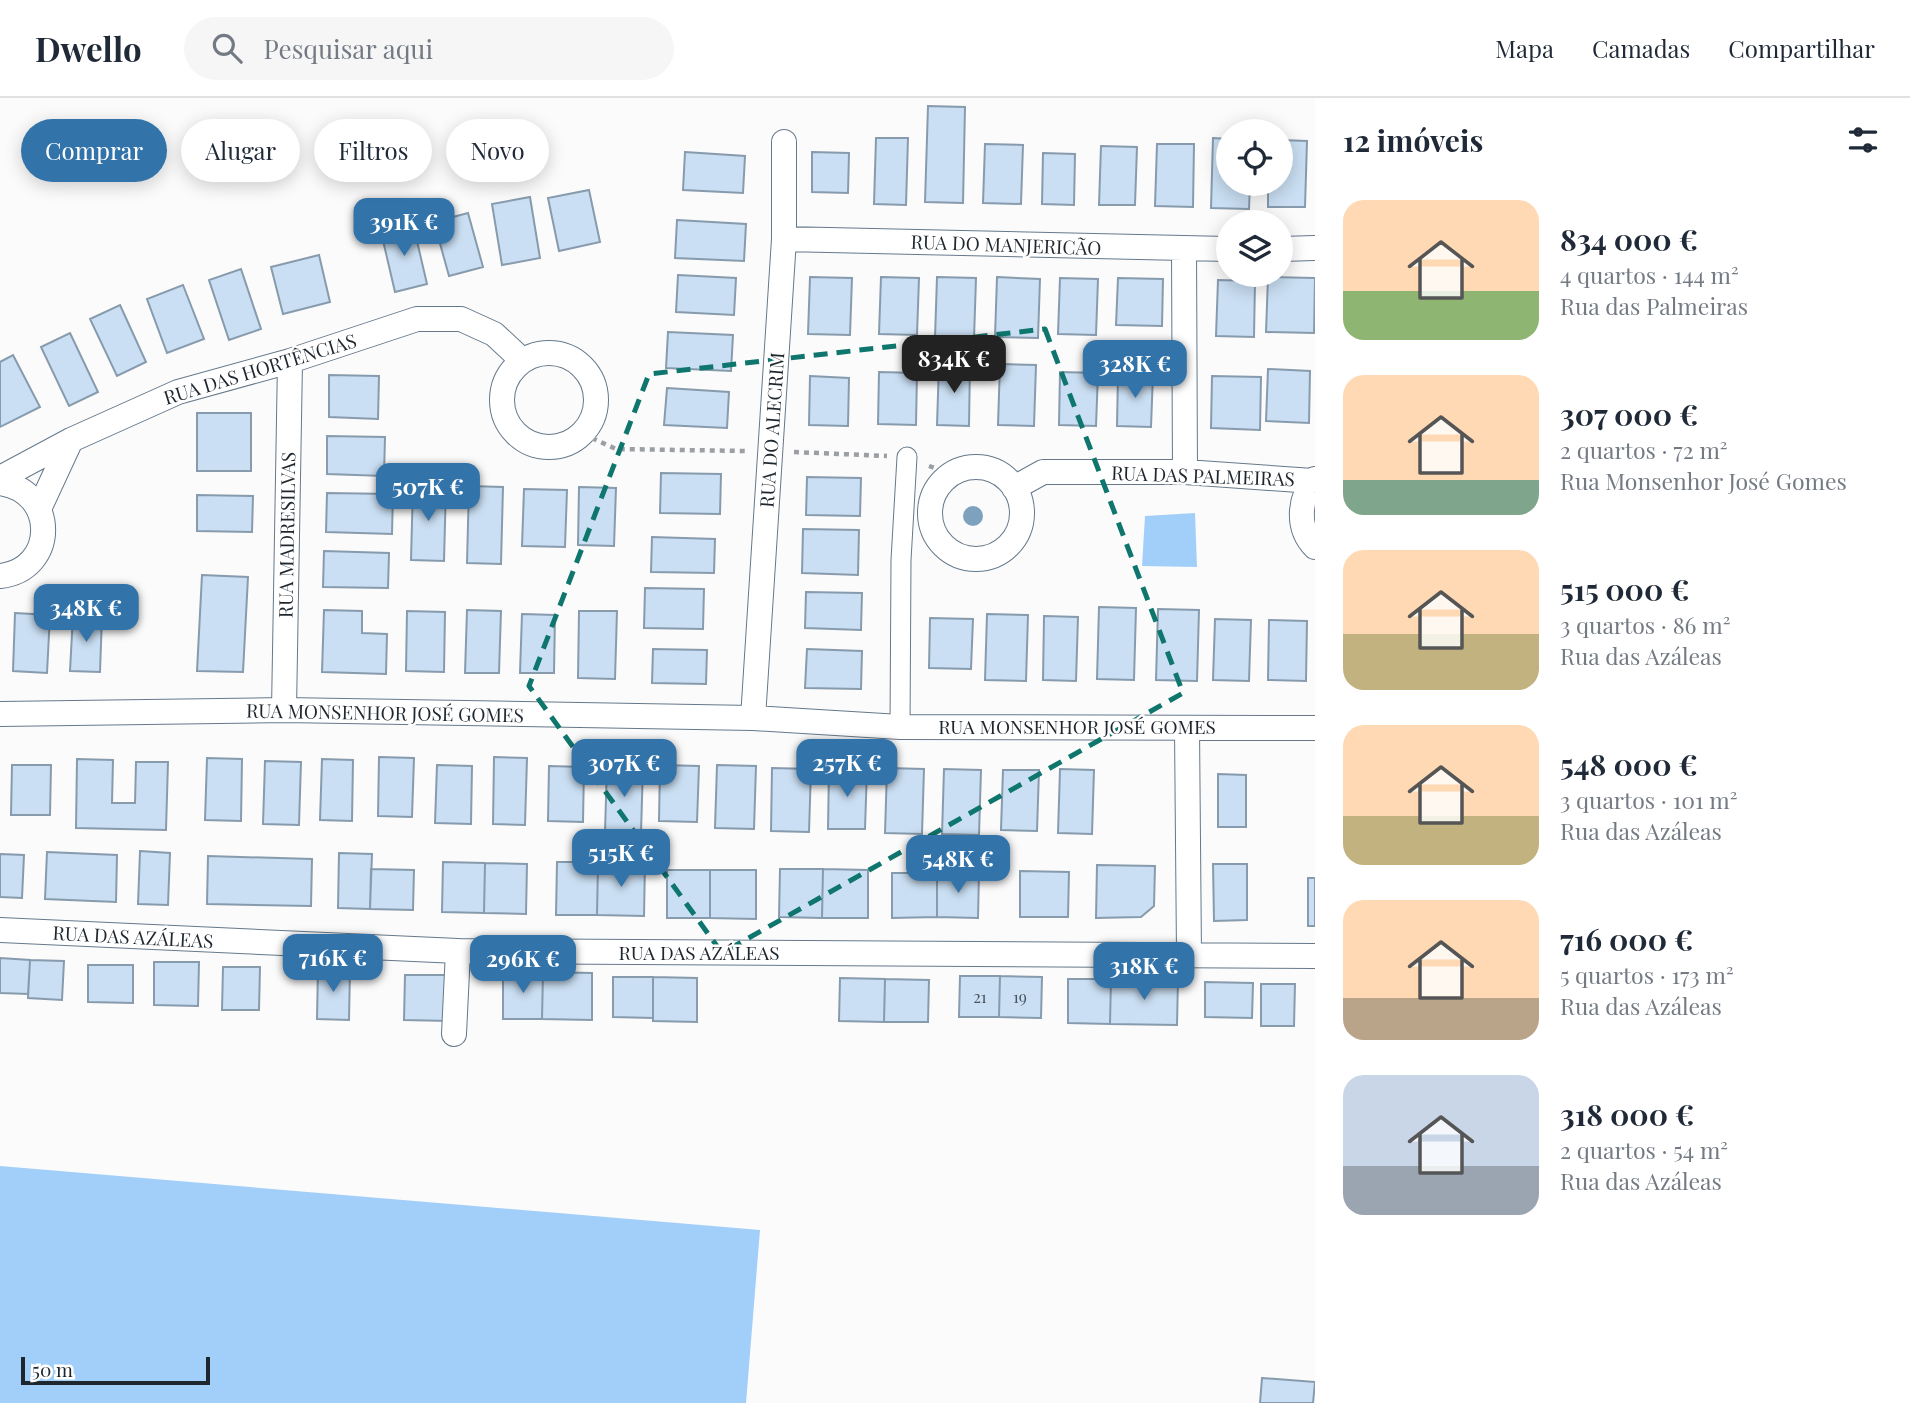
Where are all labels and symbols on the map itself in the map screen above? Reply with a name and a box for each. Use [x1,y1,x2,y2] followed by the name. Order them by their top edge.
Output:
[347,198,461,258] pin: 391K €
[910,228,1102,260] street label: RUA DO MANJERICÃO
[160,326,359,410] street label: RUA DAS HORTÊNCIAS
[897,336,1011,395] pin: 834K €
[1078,341,1192,400] pin: 328K €
[753,351,789,509] street label: RUA DO ALECRIM
[272,452,300,618] street label: RUA MADRESILVAS
[1111,459,1295,491] street label: RUA DAS PALMEIRAS
[371,464,485,523] pin: 507K €
[29,584,143,644] pin: 348K €
[246,697,524,727] street label: RUA MONSENHOR JOSÉ GOMES
[938,713,1216,739] street label: RUA MONSENHOR JOSÉ GOMES
[567,740,681,799] pin: 307K €
[790,740,904,799] pin: 257K €
[564,830,678,889] pin: 515K €
[901,836,1015,895] pin: 548K €
[52,919,214,953] street label: RUA DAS AZÁLEAS
[276,934,390,994] pin: 716K €
[466,936,580,995] pin: 296K €
[619,939,779,965] street label: RUA DAS AZÁLEAS
[1087,942,1201,1002] pin: 318K €
[973,986,987,1007] house number: 21
[1013,986,1027,1007] house number: 19
[21,1354,210,1386] scale bar

